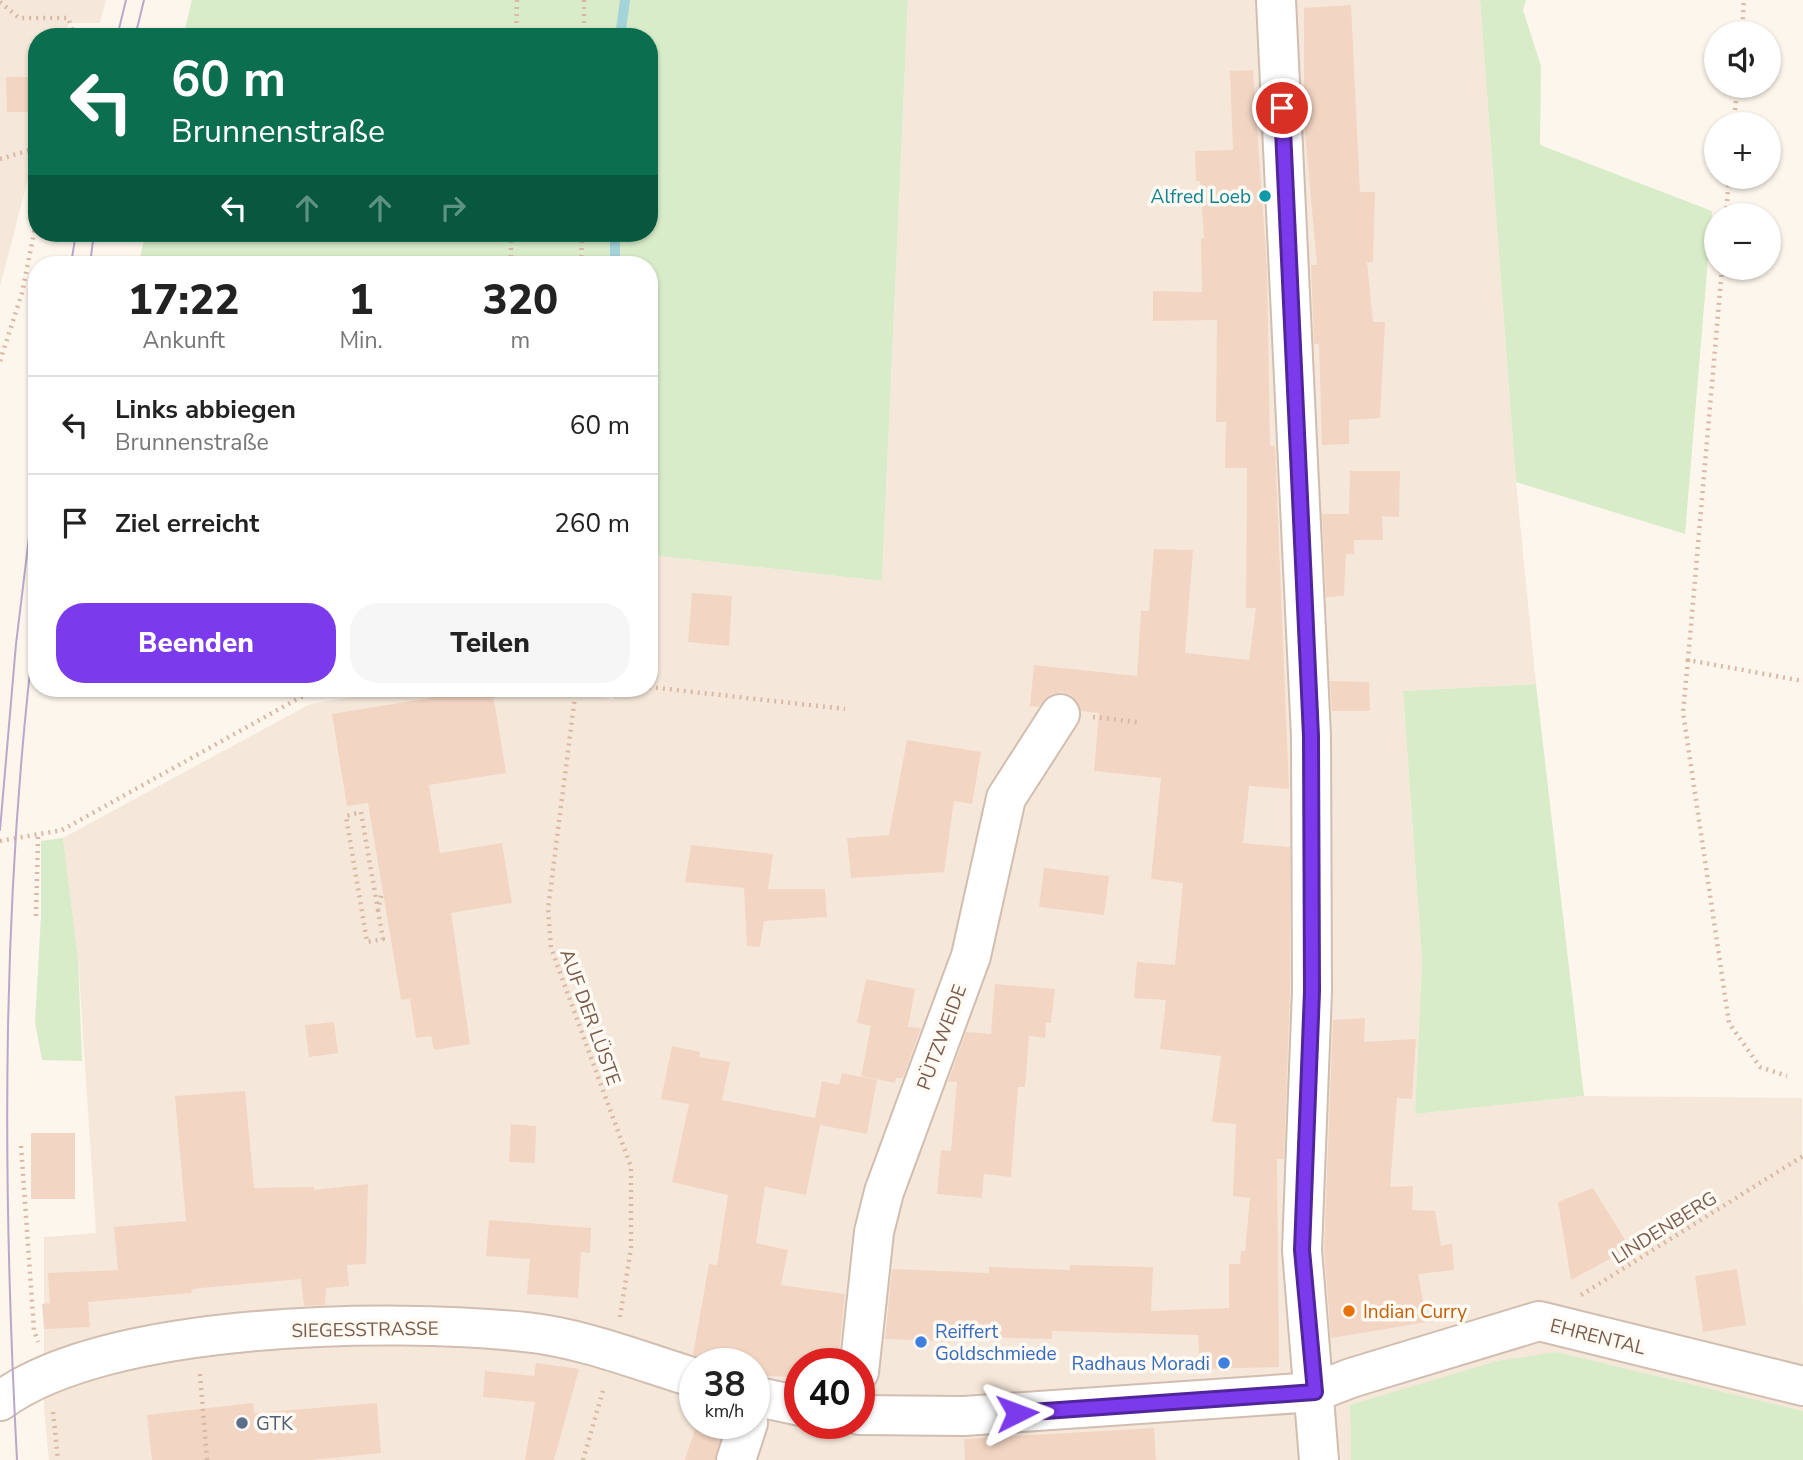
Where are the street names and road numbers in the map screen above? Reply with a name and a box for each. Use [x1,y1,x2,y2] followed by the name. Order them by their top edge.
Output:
[553,946,627,1089] street label: AUF DER LÜSTE
[911,981,973,1094] street label: PÜTZWEIDE
[1607,1185,1722,1270] street label: LINDENBERG
[1547,1313,1649,1362] street label: EHRENTAL
[291,1316,439,1344] street label: SIEGESSTRASSE

